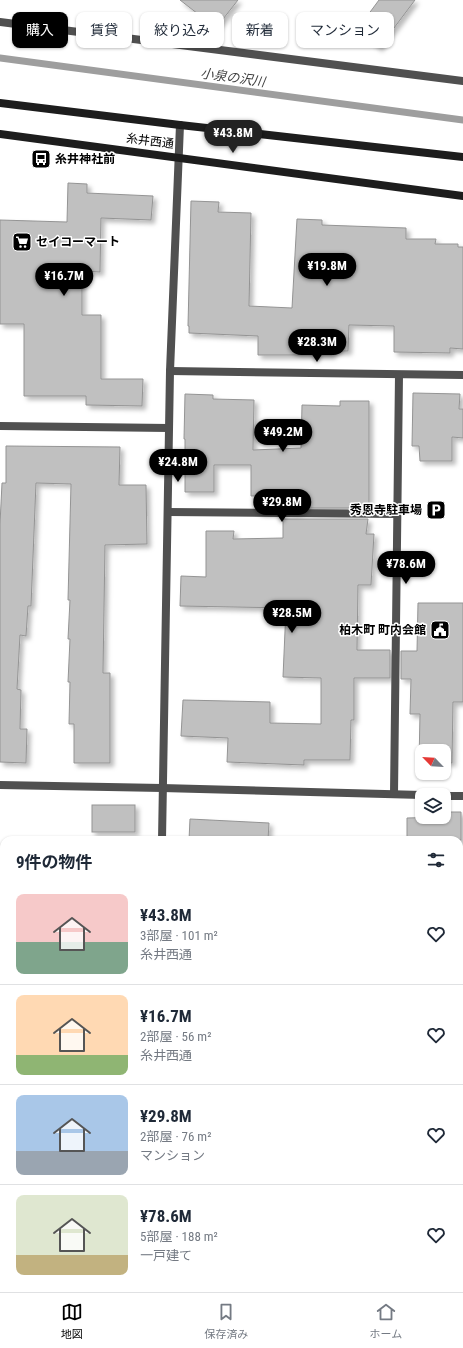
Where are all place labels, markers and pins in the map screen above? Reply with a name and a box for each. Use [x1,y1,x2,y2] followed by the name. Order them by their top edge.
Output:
[200,120,266,154] pin: ¥43.8M
[30,148,52,170] bus stop icon: 糸井神社前
[55,152,115,166] place label: 糸井神社前
[11,231,33,253] supermarket icon: セイコーマート
[36,235,120,249] place label: セイコーマート
[294,253,360,287] pin: ¥19.8M
[31,263,97,297] pin: ¥16.7M
[284,329,350,363] pin: ¥28.3M
[250,419,316,453] pin: ¥49.2M
[145,449,211,483] pin: ¥24.8M
[249,489,315,523] pin: ¥29.8M
[425,499,447,521] parking icon: 秀恩寺駐車場
[350,503,422,517] place label: 秀恩寺駐車場
[373,551,439,585] pin: ¥78.6M
[259,600,325,634] pin: ¥28.5M
[429,619,451,641] public building icon: 柏木町 町内会館
[339,623,426,637] place label: 柏木町 町内会館

